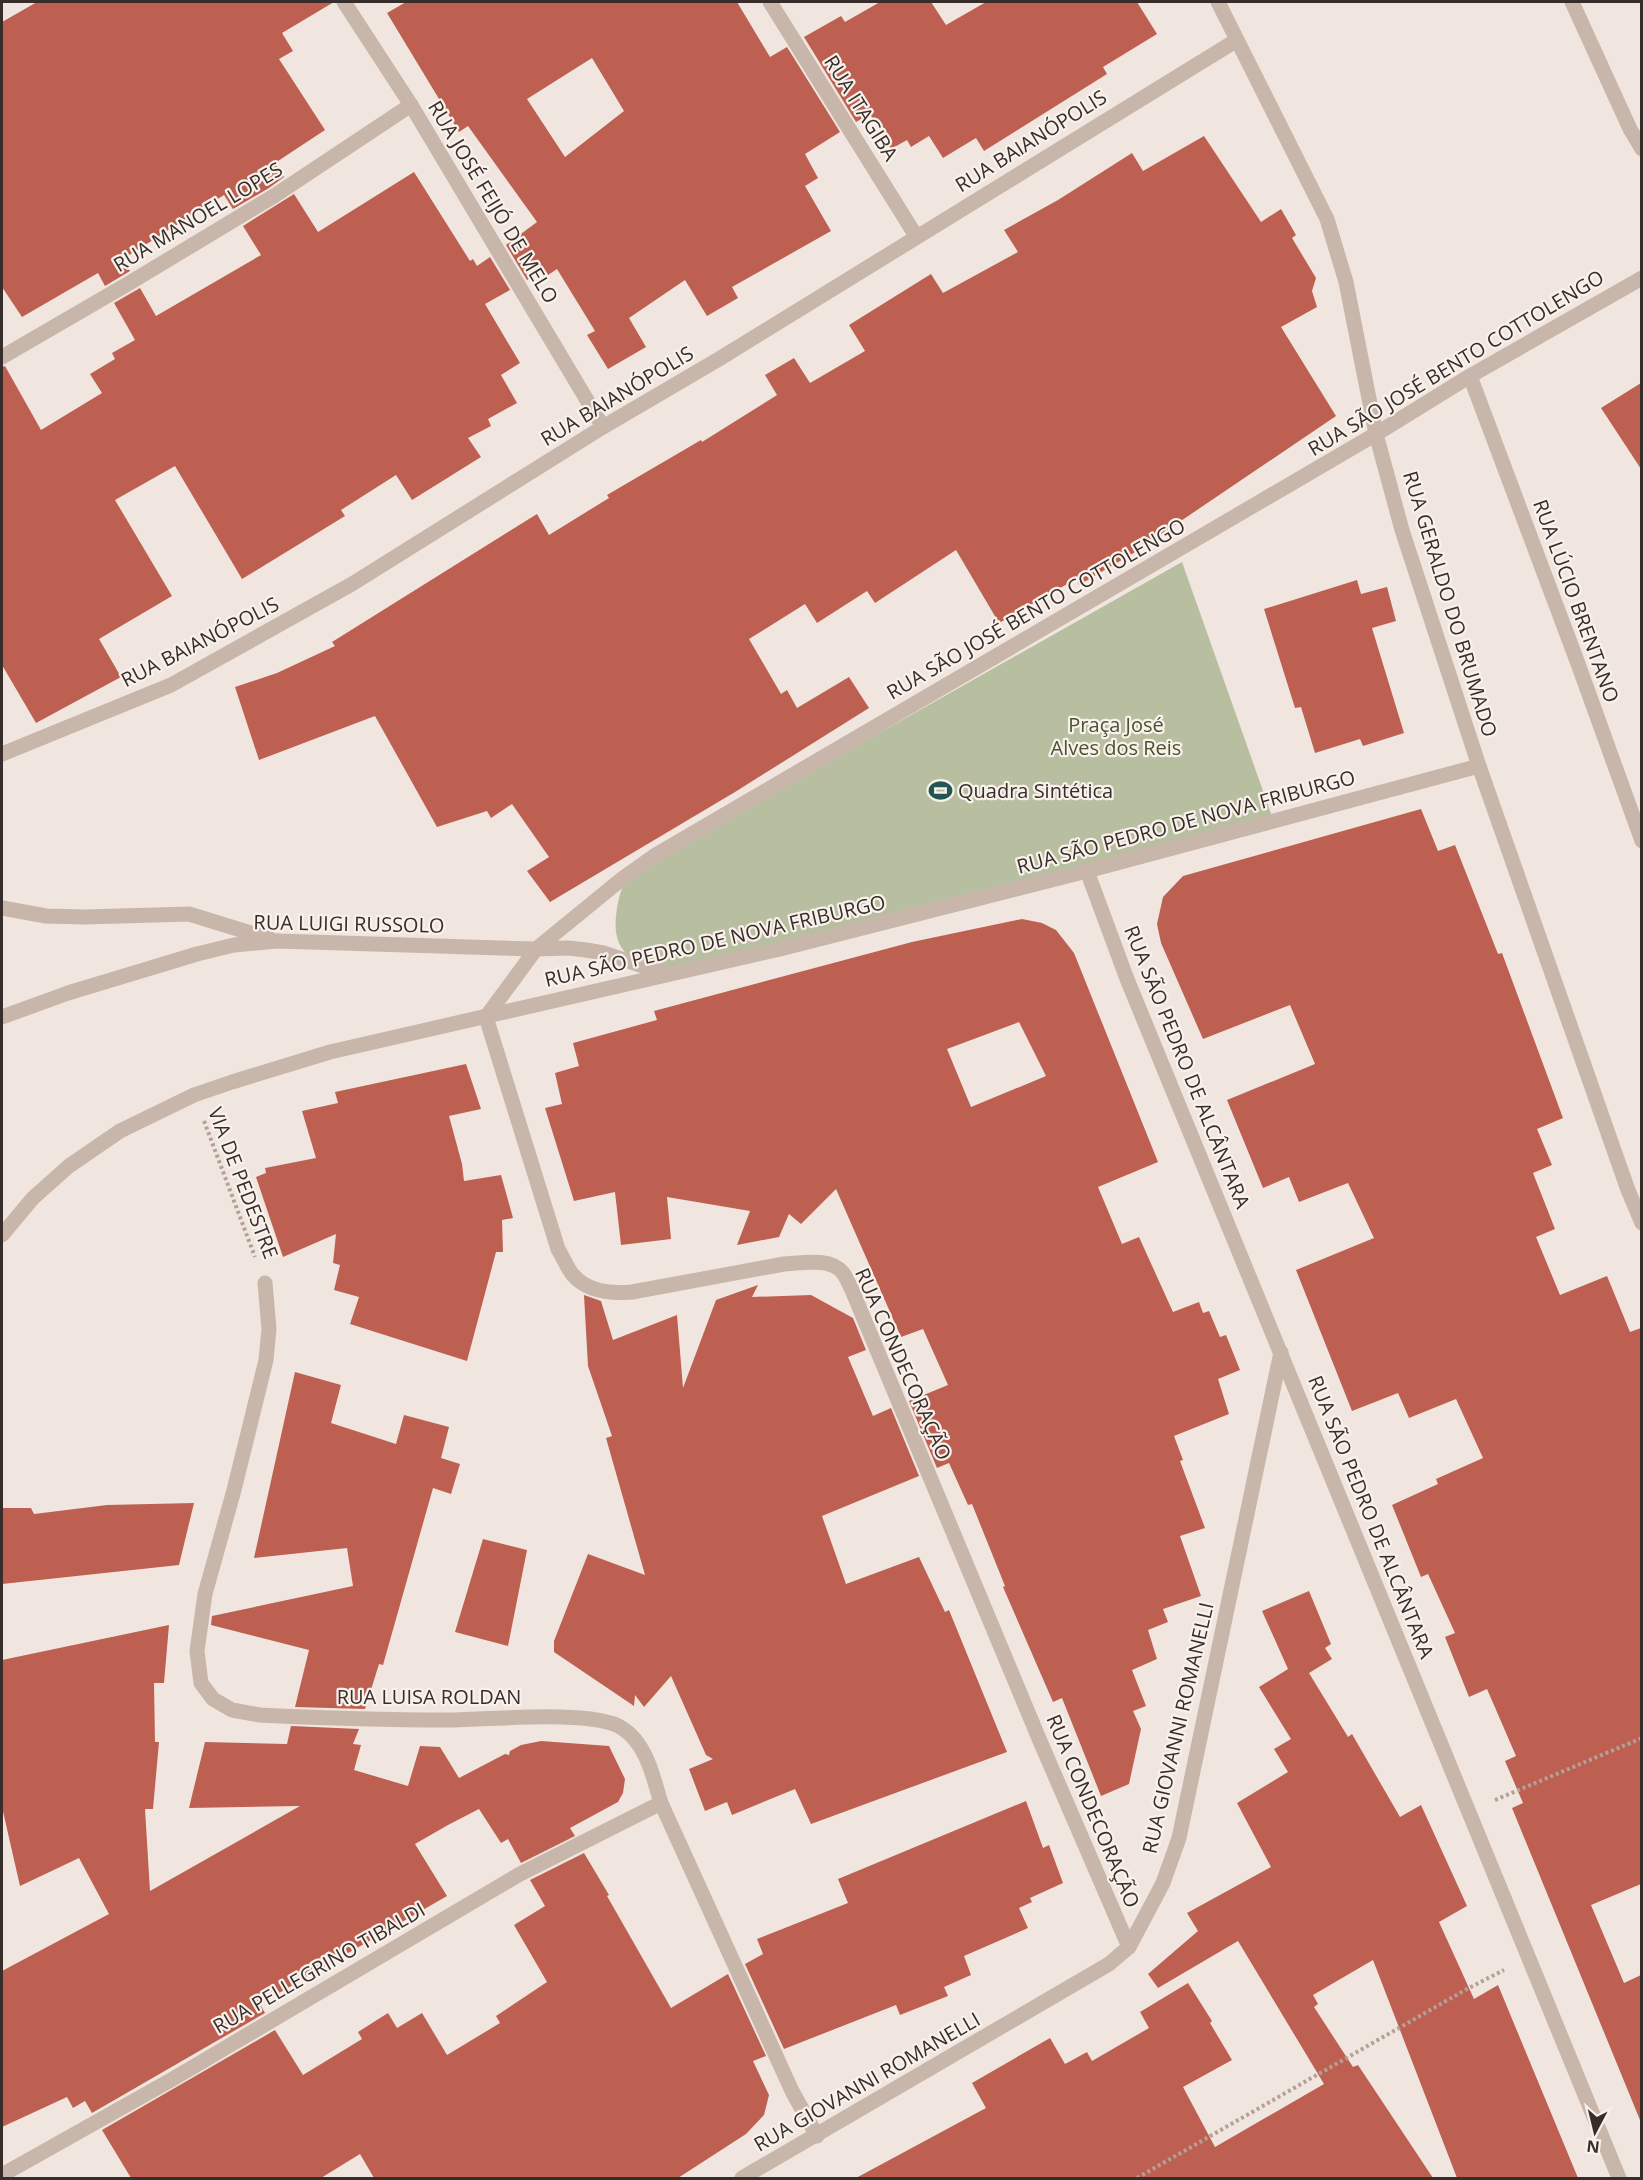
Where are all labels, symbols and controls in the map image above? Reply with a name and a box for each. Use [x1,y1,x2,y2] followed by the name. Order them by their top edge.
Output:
[818,50,905,166] street label: RUA ITAGIBA
[950,83,1112,198] street label: RUA BAIANÓPOLIS
[422,95,565,308] street label: RUA JOSÉ FEIJÓ DE MELO
[108,155,287,278] street label: RUA MANOEL LOPES
[1303,263,1609,462] street label: RUA SÃO JOSÉ BENTO COTTOLENGO
[535,339,698,452] street label: RUA BAIANÓPOLIS
[1397,467,1504,740] street label: RUA GERALDO DO BRUMADO
[1527,495,1626,706] street label: RUA LÚCIO BRENTANO
[881,512,1190,705] street label: RUA SÃO JOSÉ BENTO COTTOLENGO
[116,590,283,693] street label: RUA BAIANÓPOLIS
[1051,711,1181,761] park label: Praça José Alves dos Reis
[1014,763,1358,880] street label: RUA SÃO PEDRO DE NOVA FRIBURGO
[958,777,1113,804] place label: Quadra Sintética
[927,778,953,804] sports icon: Quadra Sintética
[542,888,888,993] street label: RUA SÃO PEDRO DE NOVA FRIBURGO
[253,908,445,939] street label: RUA LUIGI RUSSOLO
[1118,921,1257,1213] street label: RUA SÃO PEDRO DE ALCÂNTARA
[202,1103,285,1263] street label: VIA DE PEDESTRE
[849,1263,958,1464] street label: RUA CONDECORAÇÃO
[1302,1371,1441,1663] street label: RUA SÃO PEDRO DE ALCÂNTARA
[1135,1600,1220,1856] street label: RUA GIOVANNI ROMANELLI
[337,1683,521,1710] street label: RUA LUISA ROLDAN
[1040,1710,1146,1912] street label: RUA CONDECORAÇÃO
[208,1896,430,2039] street label: RUA PELLEGRINO TIBALDI
[749,2006,985,2158] street label: RUA GIOVANNI ROMANELLI
[1565,2102,1625,2162] north arrow
[1585,2135,1601,2159] text: N

